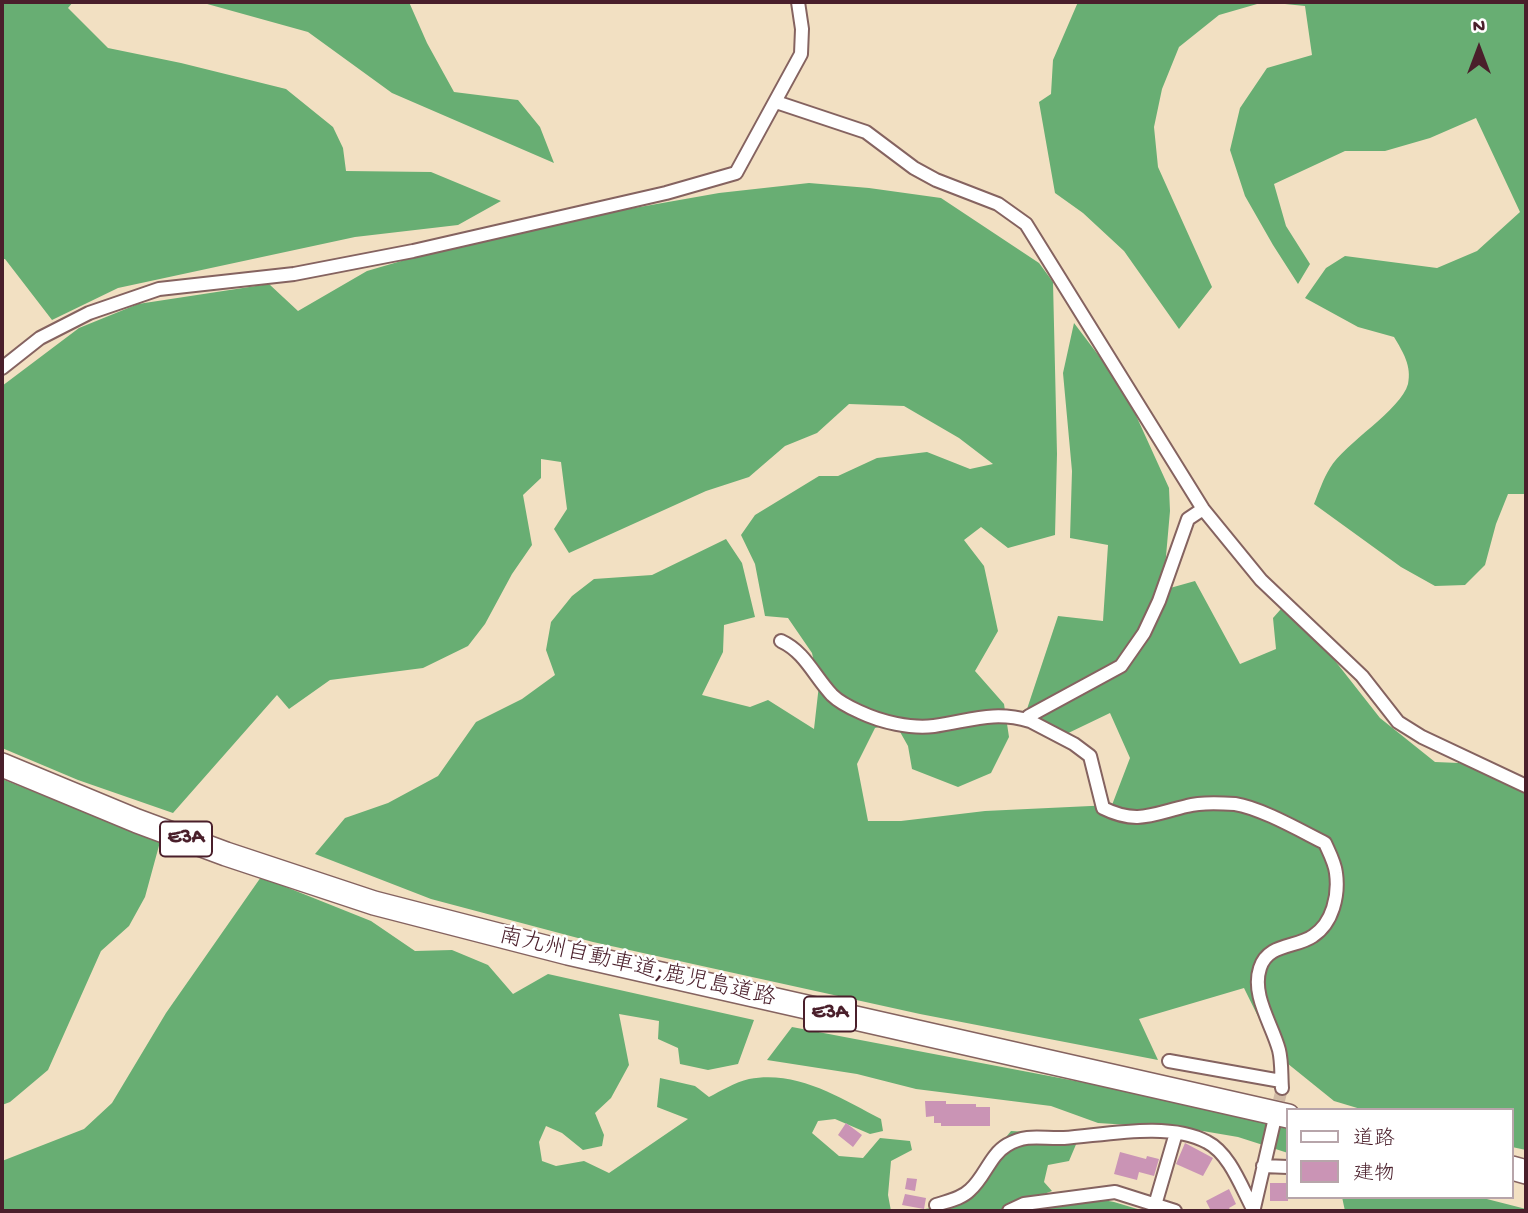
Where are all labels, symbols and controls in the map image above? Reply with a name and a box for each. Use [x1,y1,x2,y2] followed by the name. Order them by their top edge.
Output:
[1444,14,1514,84] north arrow
[1473,16,1485,39] text: N
[160,822,212,856] road number: E3A
[496,924,778,1014] street label: 南九州自動車道;鹿児島道路
[804,996,856,1032] road number: E3A
[1286,1108,1514,1199] legend
[1353,1128,1395,1153] text: 道路
[1353,1163,1395,1188] text: 建物

